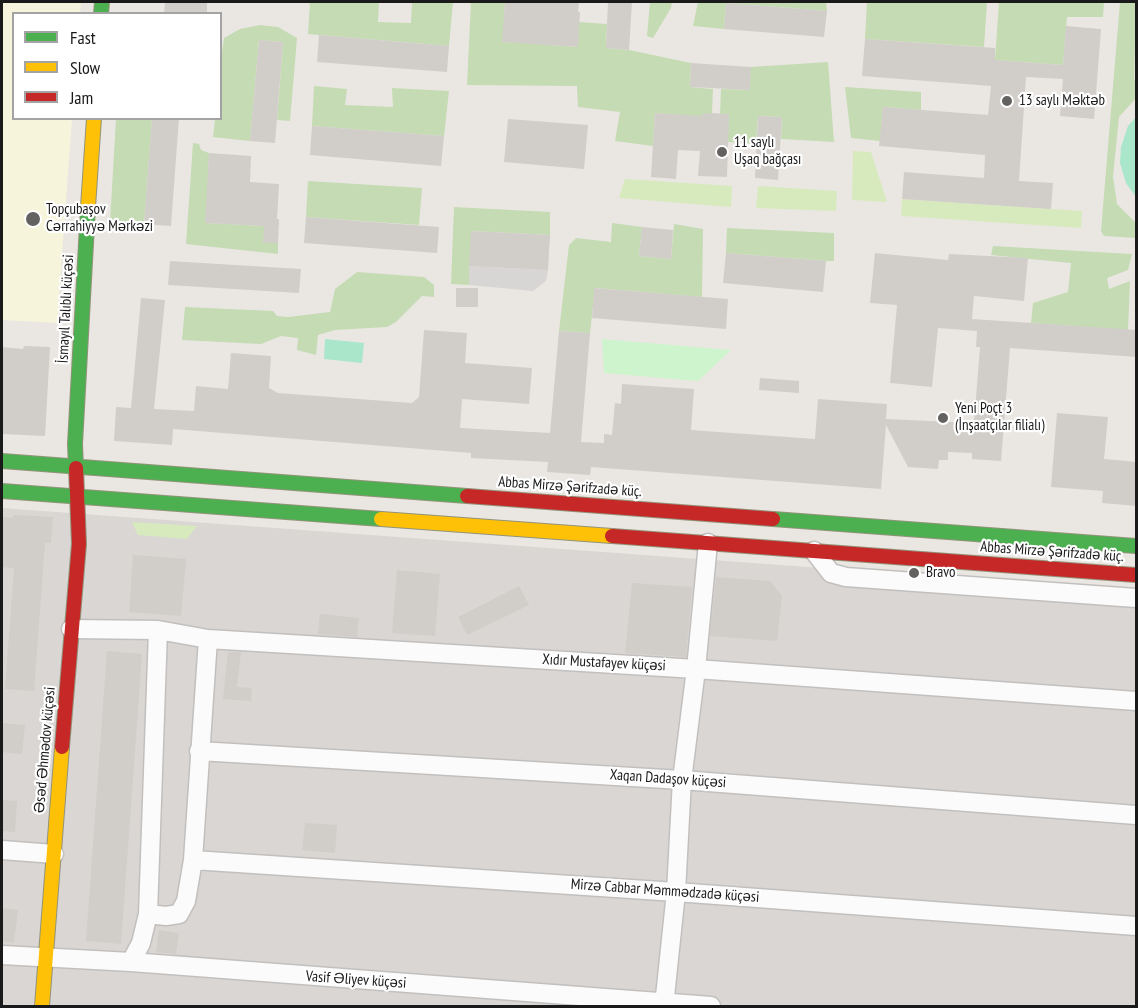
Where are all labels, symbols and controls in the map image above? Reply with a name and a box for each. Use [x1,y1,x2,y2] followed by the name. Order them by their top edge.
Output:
[12,12,222,120] legend
[70,26,96,49] text: Fast
[70,56,100,79] text: Slow
[70,86,93,109] text: Jam
[1019,92,1105,110] place label: 13 saylı Məktəb
[1000,94,1014,108] marker: 13 saylı Məktəb
[734,134,801,169] place label: 11 saylı Uşaq bağçası
[715,145,729,159] marker: 11 saylı Uşaq bağçası
[46,201,153,236] place label: Topçubaşov Cərrahiyyə Mərkəzi
[24,210,42,228] marker: Topçubaşov Cərrahiyyə Mərkəzi
[54,254,78,364] street label: İsmayıl Talıblı küçəsi
[955,400,1045,435] place label: Yeni Poçt 3 (İnşaatçılar filialı)
[936,411,950,425] marker: Yeni Poçt 3 (İnşaatçılar filialı)
[498,473,642,501] street label: Abbas Mirzə Şərifzadə küç.
[980,538,1124,566] street label: Abbas Mirzə Şərifzadə küç.
[926,564,955,582] place label: Bravo
[907,566,921,580] marker: Bravo
[542,651,666,675] street label: Xıdır Mustafayev küçəsi
[31,686,59,814] street label: Əsəd Əhmədov küçəsi
[609,766,727,792] street label: Xaqan Dadaşov küçəsi
[570,875,760,907] street label: Mirzə Cabbar Məmmədzadə küçəsi
[305,968,407,992] street label: Vasif Əliyev küçəsi

